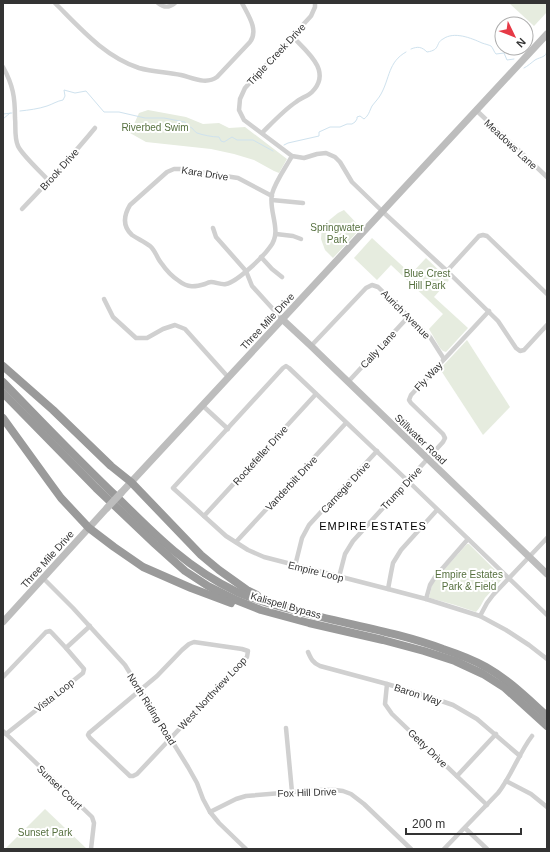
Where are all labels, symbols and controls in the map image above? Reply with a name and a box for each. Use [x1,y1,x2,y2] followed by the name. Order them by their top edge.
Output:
[494,16,534,56] north arrow
[245,21,308,87] street label: Triple Creek Drive
[514,36,528,50] text: N
[482,117,540,172] street label: Meadows Lane
[121,122,189,133] park label: Riverbed Swim
[38,146,81,192] street label: Brook Drive
[181,164,230,183] street label: Kara Drive
[310,222,364,245] park label: Springwater Park
[404,268,451,291] park label: Blue Crest Hill Park
[379,288,433,341] street label: Aurich Avenue
[238,290,297,352] street label: Three Mile Drive
[358,328,399,370] street label: Cally Lane
[412,360,445,393] street label: Fly Way
[393,412,449,467] street label: Stillwater Road
[231,423,290,487] street label: Rockefeller Drive
[263,454,320,513] street label: Vanderbilt Drive
[319,459,372,515] street label: Carnegie Drive
[379,464,424,512] street label: Trump Drive
[319,520,427,532] district label: EMPIRE ESTATES
[19,528,76,590] street label: Three Mile Drive
[287,559,345,584] street label: Empire Loop
[435,569,503,592] park label: Empire Estates Park & Field
[249,590,322,621] street label: Kalispell Bypass
[176,655,249,732] street label: West Northview Loop
[125,671,178,747] street label: North Riding Road
[32,676,77,714] street label: Vista Loop
[393,682,443,707] street label: Baron Way
[406,727,450,770] street label: Getty Drive
[35,763,85,812] street label: Sunset Court
[277,786,337,799] street label: Fox Hill Drive
[406,810,521,836] scale bar
[412,817,445,831] text: 200 m
[18,827,73,838] park label: Sunset Park

